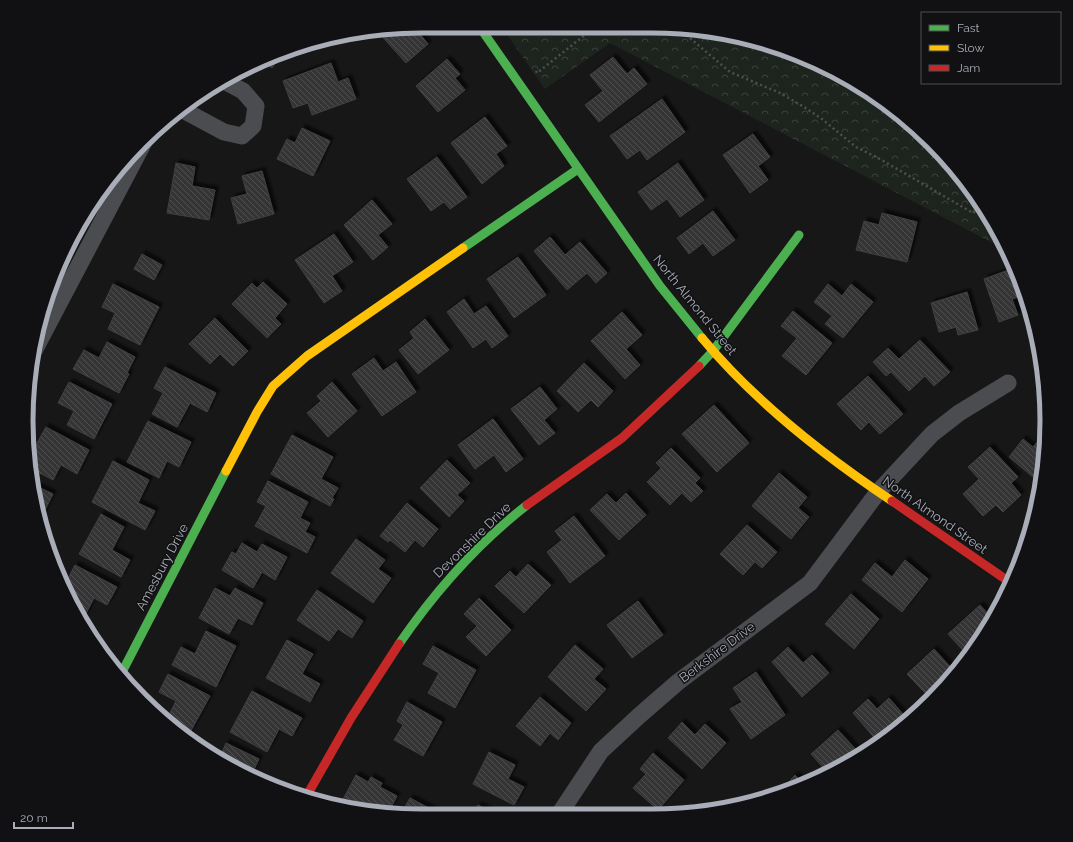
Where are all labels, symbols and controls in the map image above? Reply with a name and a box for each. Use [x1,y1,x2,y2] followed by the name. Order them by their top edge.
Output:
[921,12,1061,84] legend
[957,21,980,35] text: Fast
[957,41,984,55] text: Slow
[957,61,980,75] text: Jam
[650,252,740,358] street label: North Almond Street
[880,473,991,557] street label: North Almond Street
[430,499,514,581] street label: Devonshire Drive
[133,521,191,613] street label: Amesbury Drive
[676,618,758,685] street label: Berkshire Drive
[14,804,73,830] scale bar
[20,811,48,825] text: 20 m

